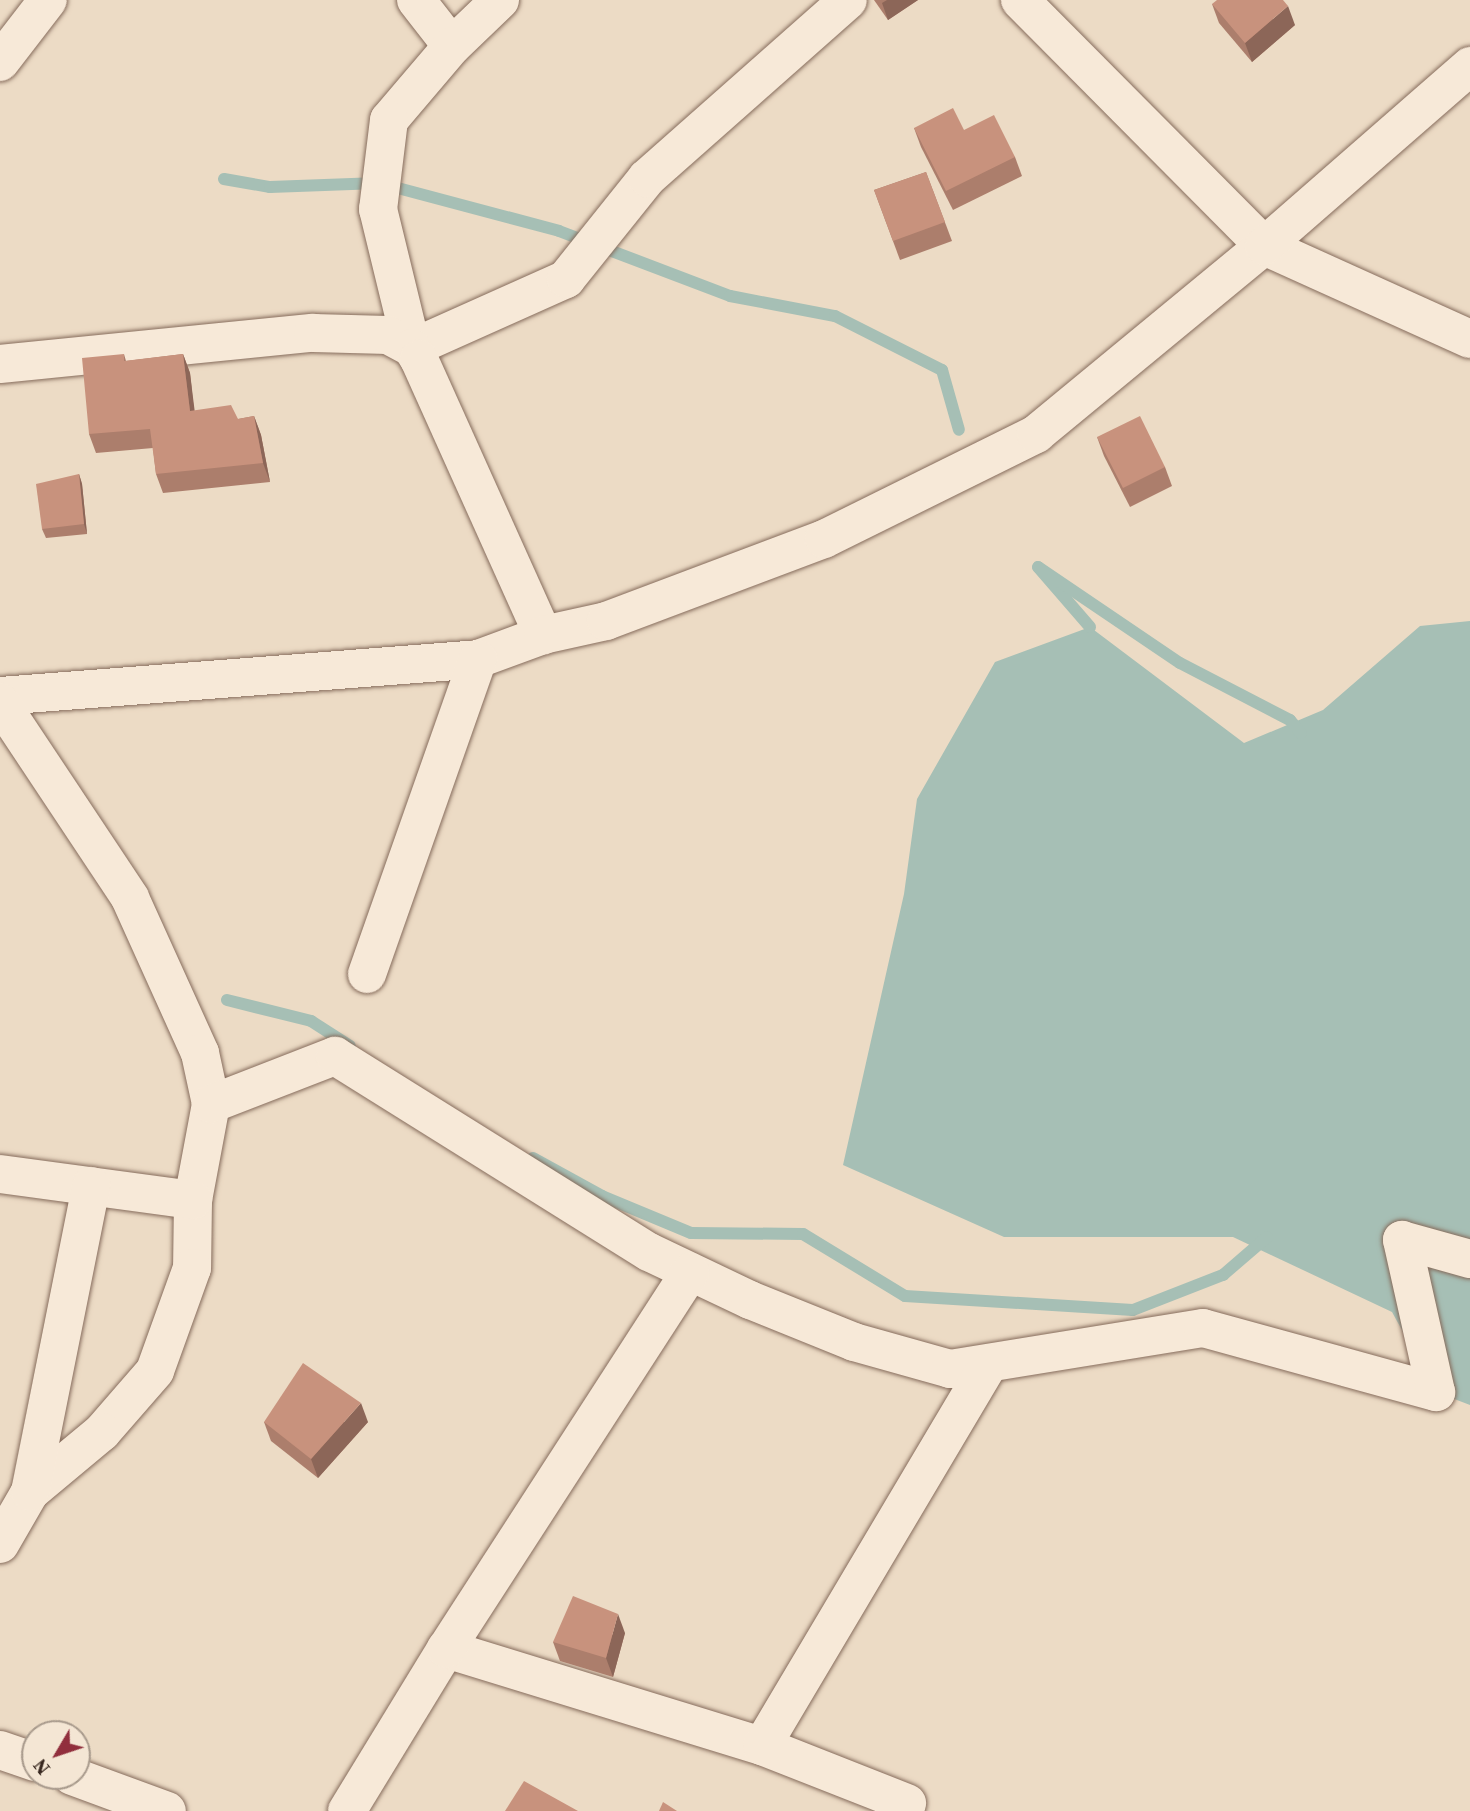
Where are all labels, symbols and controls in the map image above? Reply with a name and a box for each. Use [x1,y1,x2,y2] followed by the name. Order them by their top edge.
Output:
[21,1720,91,1790] north arrow
[27,1753,56,1781] text: N

